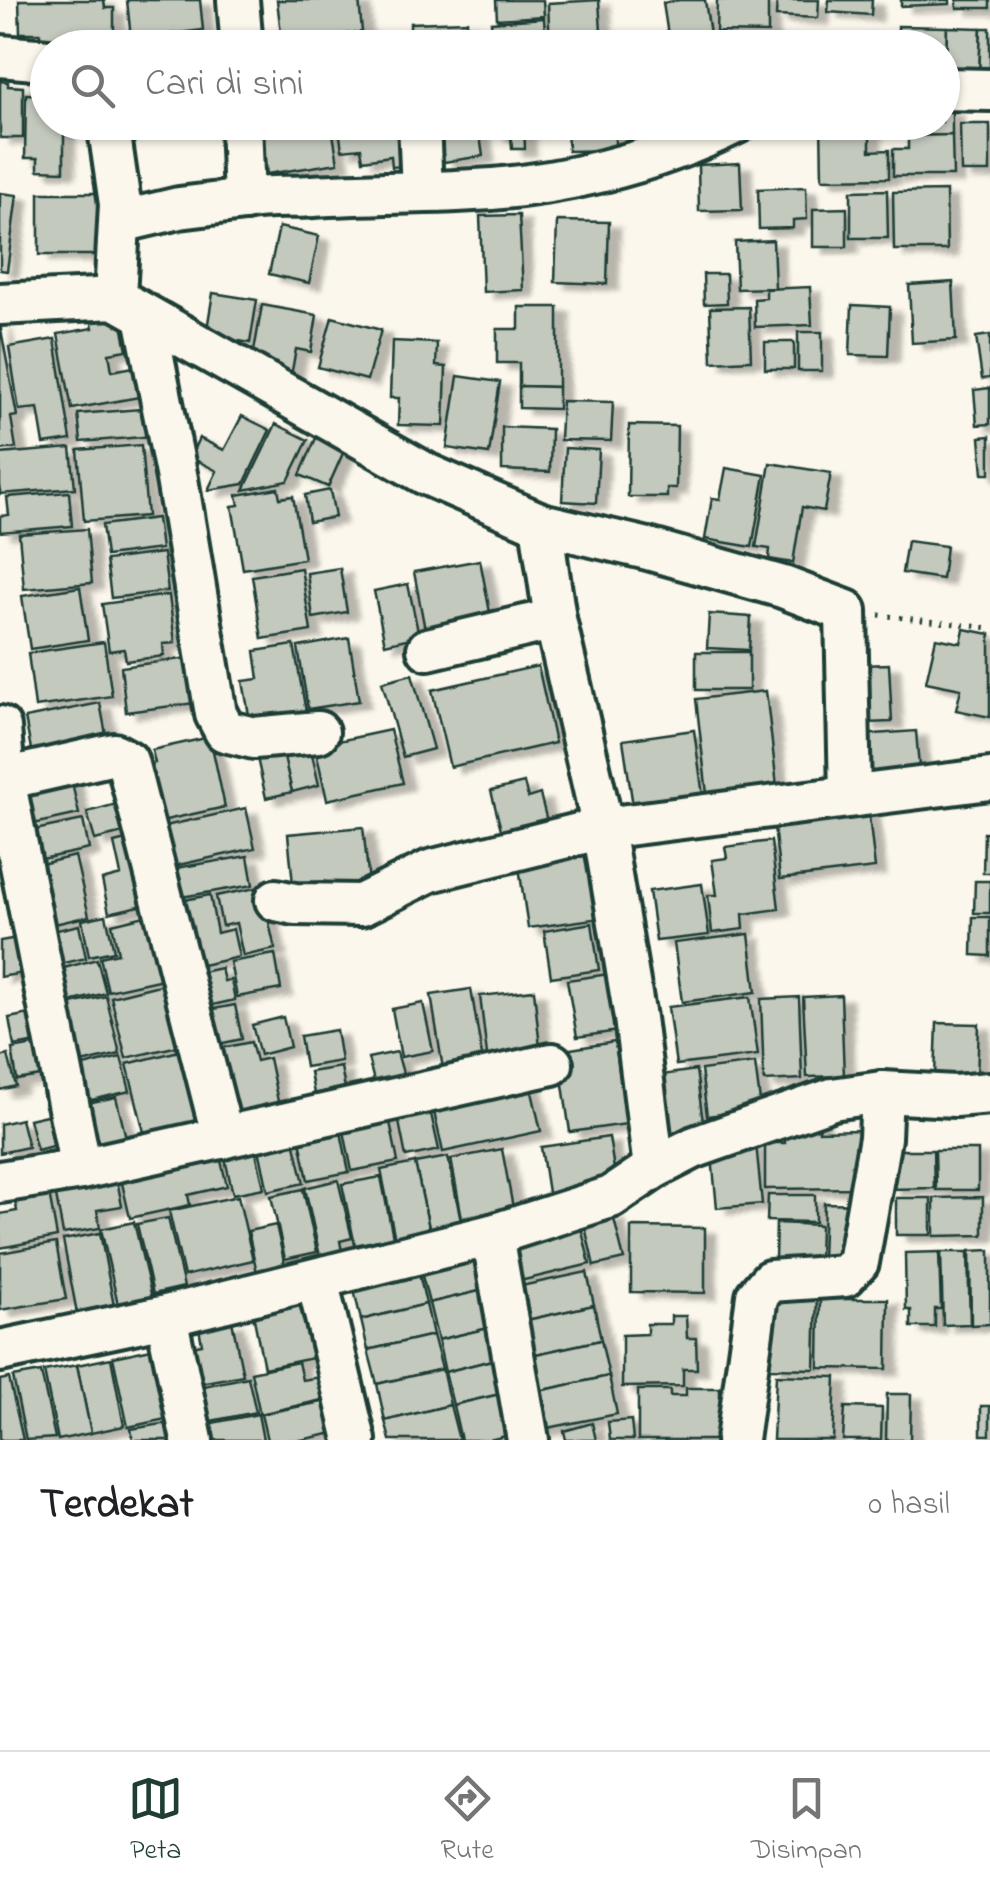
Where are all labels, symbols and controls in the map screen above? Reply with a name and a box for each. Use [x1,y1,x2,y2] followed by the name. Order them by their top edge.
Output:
[30,30,960,140] search box
[145,57,304,113] text: Cari di sini
[65,58,120,113] icon: search
[40,1475,194,1536] text: Terdekat
[868,1482,950,1529] text: 0 hasil
[128,1771,183,1872] tab: Peta
[440,1771,495,1872] tab: Rute
[751,1771,862,1872] tab: Disimpan

